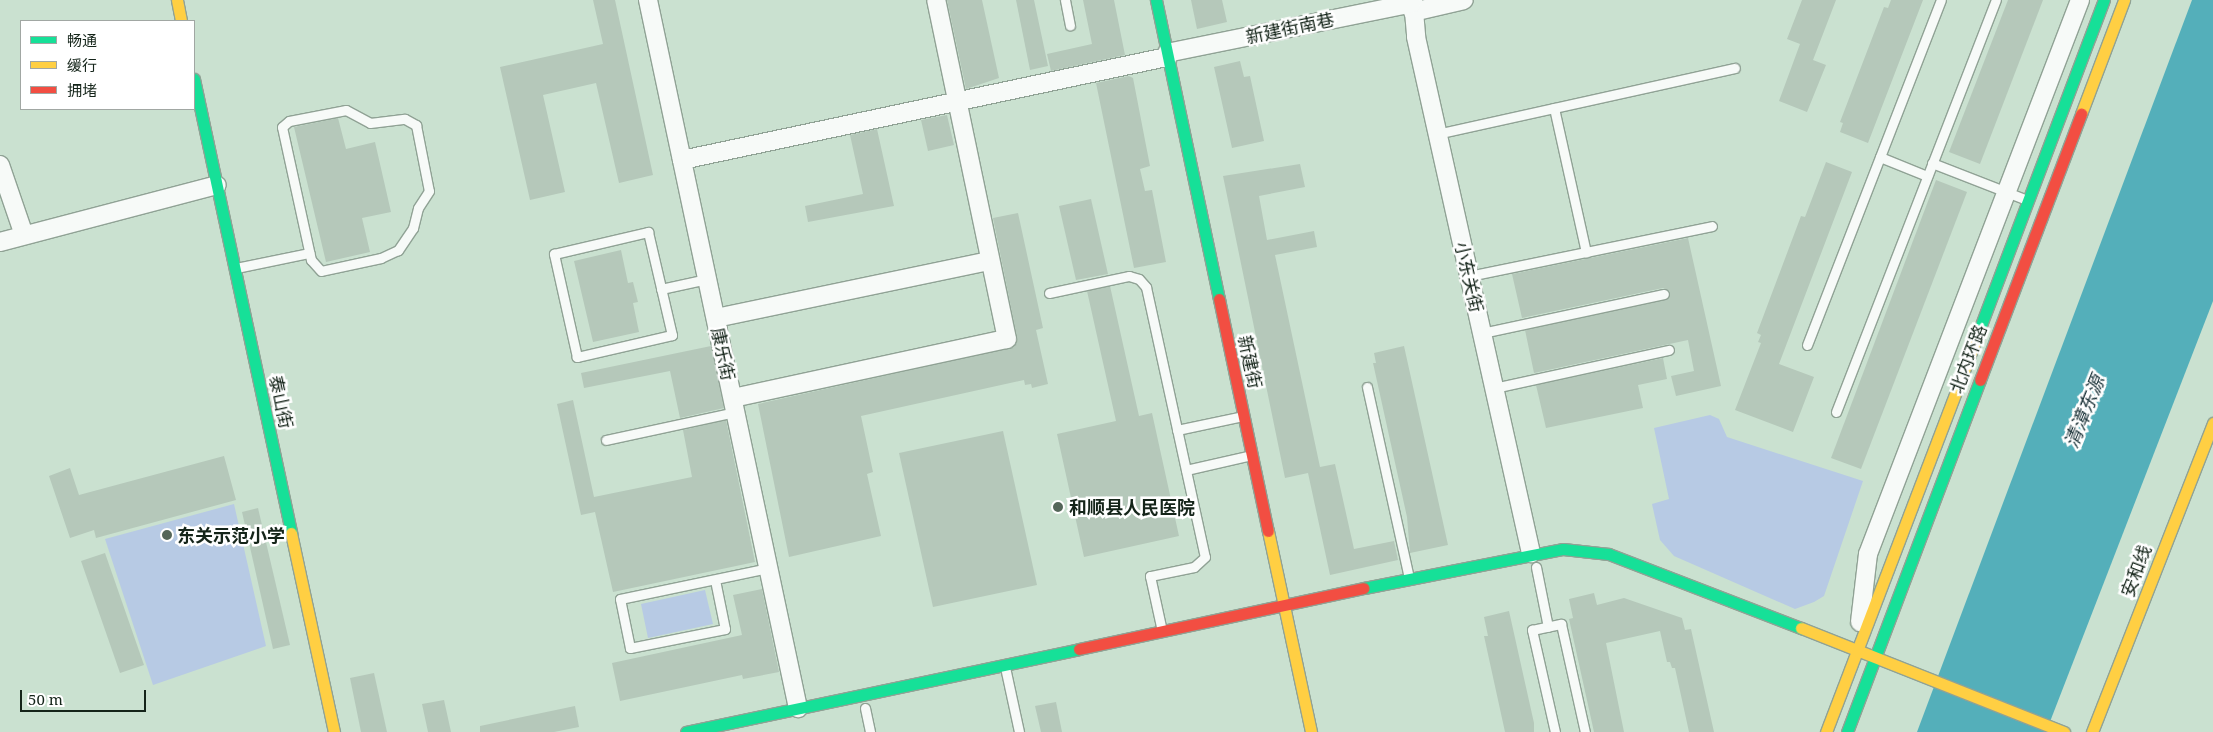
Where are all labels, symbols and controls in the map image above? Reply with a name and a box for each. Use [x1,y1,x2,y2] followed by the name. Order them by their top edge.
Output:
[1244,8,1336,48] street label: 新建街南巷
[20,20,195,110] legend
[67,30,97,50] text: 畅通
[67,55,97,75] text: 缓行
[67,80,97,100] text: 拥堵
[1450,239,1488,315] street label: 小东关街
[1945,322,1991,396] street label: 北内环路
[707,325,739,383] street label: 康乐街
[1234,333,1266,391] street label: 新建街
[2060,372,2110,452] water label: 清漳东源
[265,373,297,431] street label: 泰山街
[1069,496,1195,518] place label: 和顺县人民医院
[1051,500,1065,514] marker: 和顺县人民医院
[177,524,285,546] place label: 东关示范小学
[161,529,173,541] marker: 东关示范小学
[2116,542,2156,600] street label: 安和线
[22,680,149,712] scale bar
[28,689,63,709] text: 50 m

